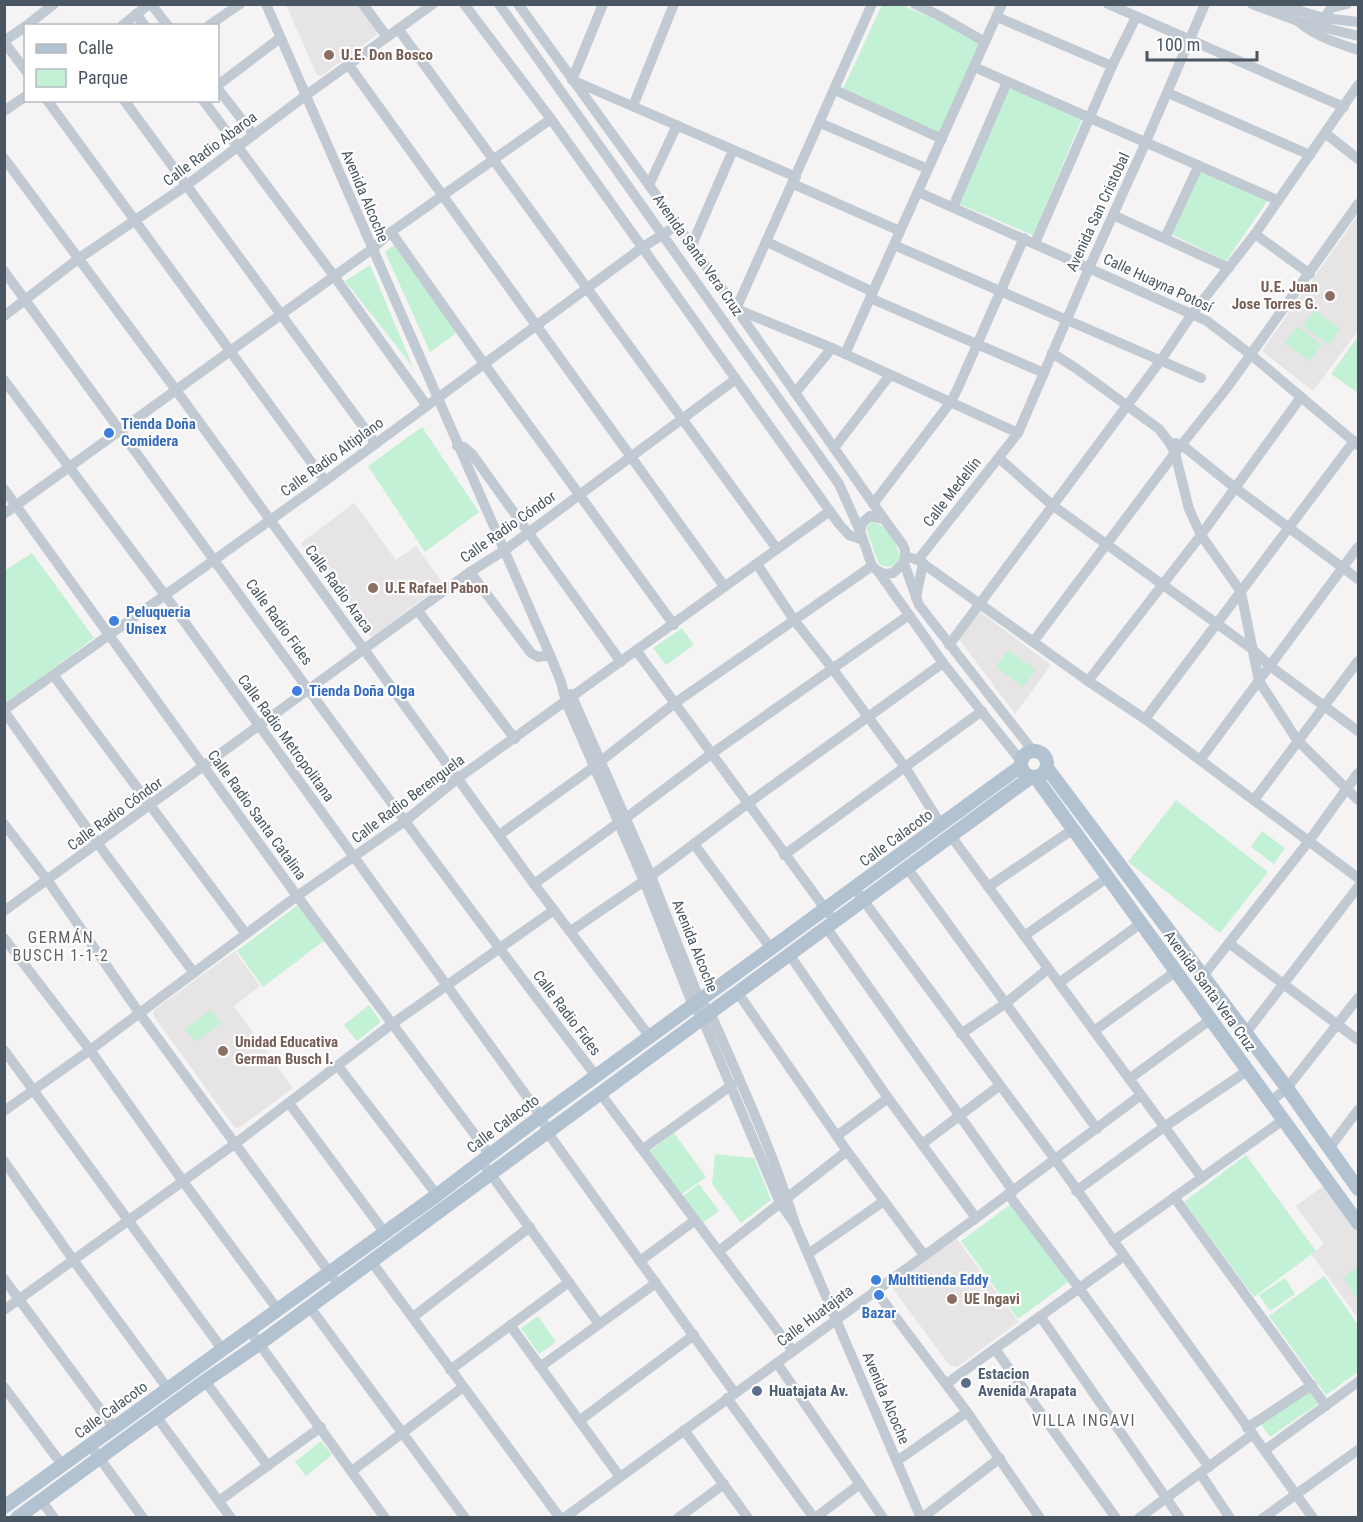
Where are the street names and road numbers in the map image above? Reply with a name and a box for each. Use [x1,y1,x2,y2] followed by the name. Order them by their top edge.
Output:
[160,108,260,190] street label: Calle Radio Abaroa
[338,147,392,245] street label: Avenida Alcoche
[1063,150,1133,274] street label: Avenida San Cristobal
[649,191,747,319] street label: Avenida Santa Vera Cruz
[1100,250,1217,317] street label: Calle Huayna Potosí
[277,414,387,500] street label: Calle Radio Altiplano
[919,454,985,530] street label: Calle Medellín
[457,487,560,567] street label: Calle Radio Cóndor
[301,542,377,636] street label: Calle Radio Araca
[242,575,316,669] street label: Calle Radio Fides
[234,671,338,805] street label: Calle Radio Metropolitana
[204,747,310,883] street label: Calle Radio Santa Catalina
[348,751,468,847] street label: Calle Radio Berenguela
[64,773,166,854] street label: Calle Radio Cóndor
[856,806,936,870] street label: Calle Calacoto
[668,897,722,995] street label: Avenida Alcoche
[1160,927,1260,1055] street label: Avenida Santa Vera Cruz
[529,967,605,1059] street label: Calle Radio Fides
[463,1091,543,1157] street label: Calle Calacoto
[773,1282,857,1350] street label: Calle Huatajata
[859,1349,913,1447] street label: Avenida Alcoche
[71,1378,151,1442] street label: Calle Calacoto

